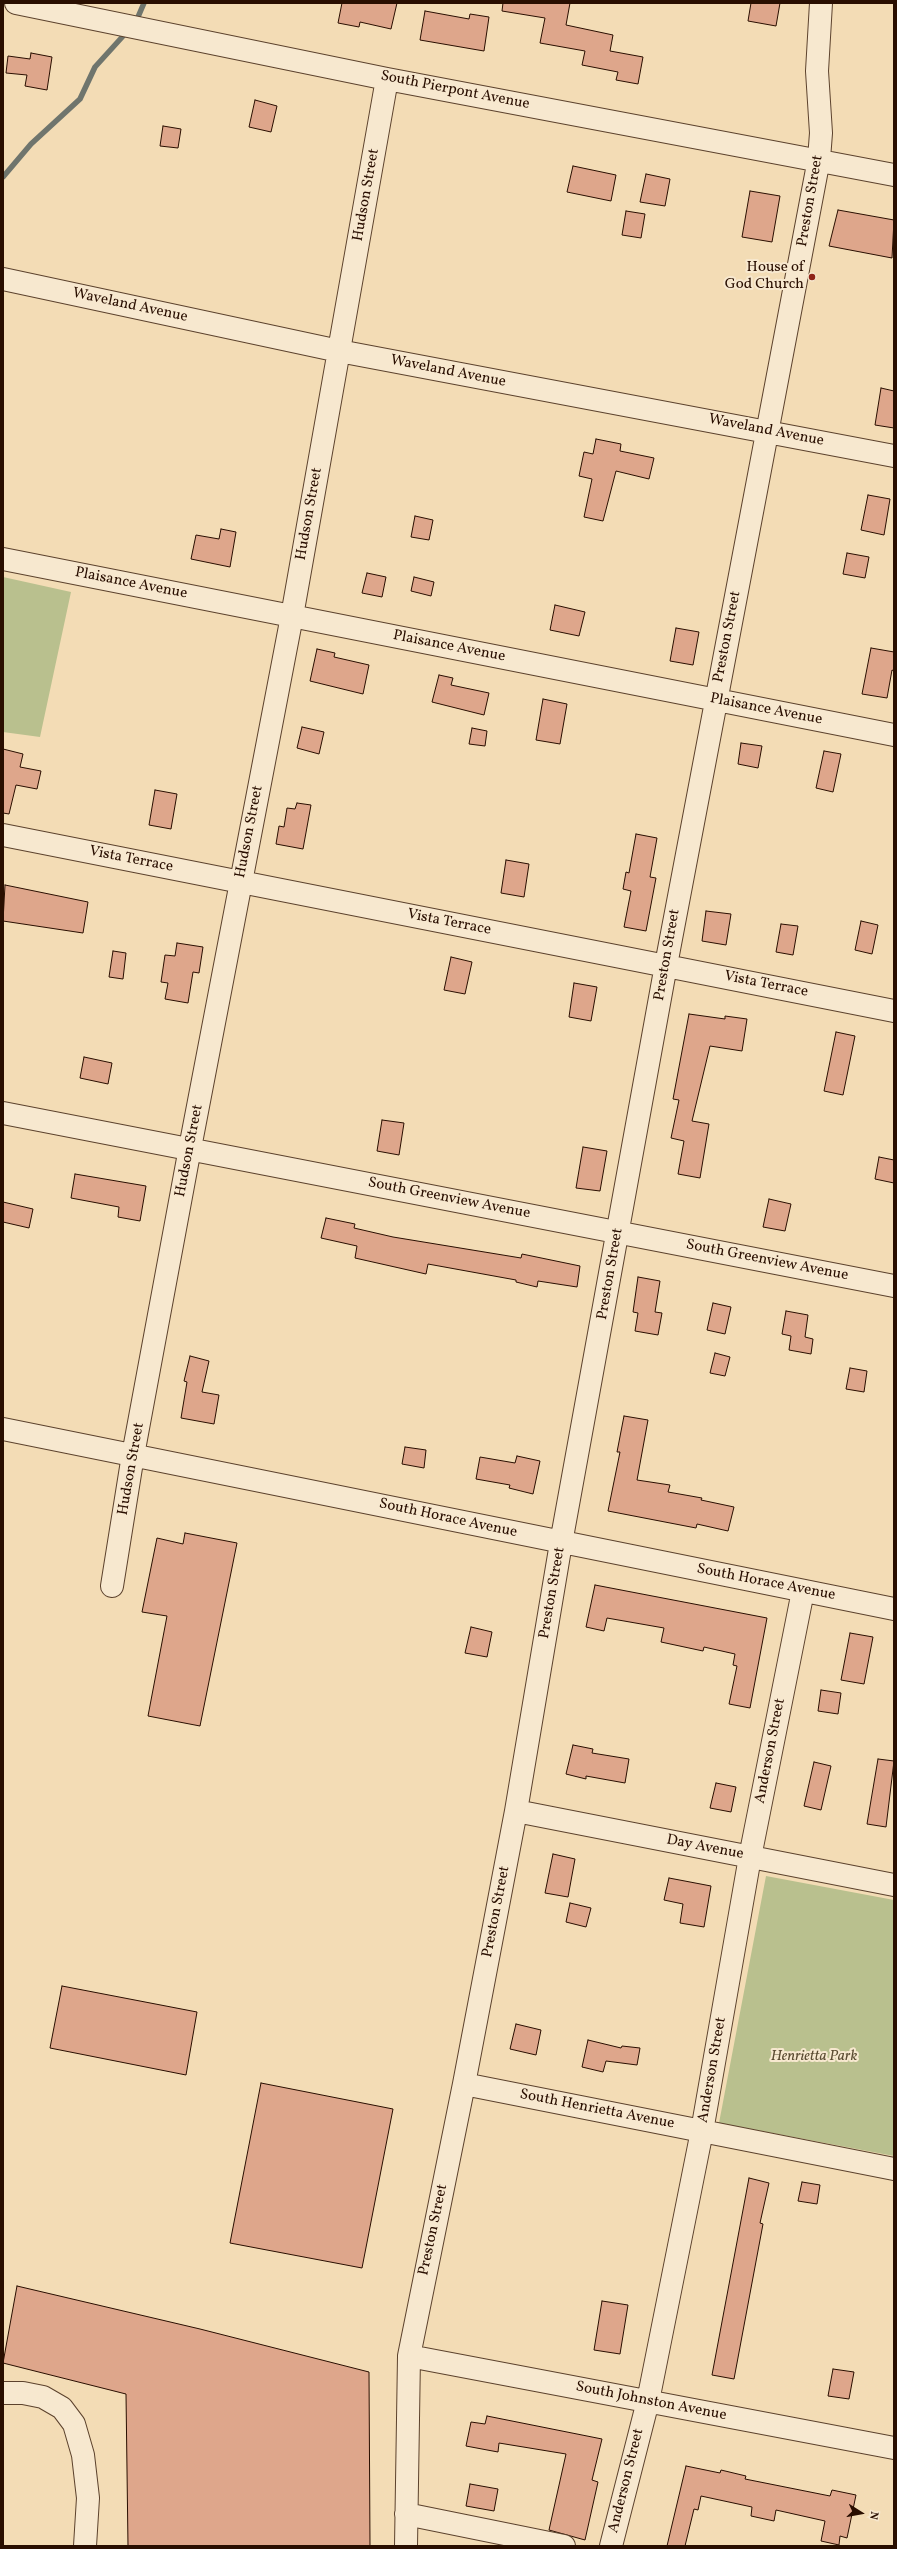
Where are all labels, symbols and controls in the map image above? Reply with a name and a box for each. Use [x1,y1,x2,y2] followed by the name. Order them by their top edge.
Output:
[379,68,531,114] street label: South Pierpont Avenue
[350,147,384,243] street label: Hudson Street
[794,154,828,248] street label: Preston Street
[725,259,804,294] place label: House of God Church
[807,272,817,282] marker: House of God Church
[71,285,189,327] street label: Waveland Avenue
[389,352,507,392] street label: Waveland Avenue
[707,411,825,451] street label: Waveland Avenue
[293,466,327,562] street label: Hudson Street
[73,564,189,604] street label: Plaisance Avenue
[710,590,746,684] street label: Preston Street
[391,627,507,667] street label: Plaisance Avenue
[708,690,824,730] street label: Plaisance Avenue
[232,784,268,880] street label: Hudson Street
[88,843,174,877] street label: Vista Terrace
[406,906,492,940] street label: Vista Terrace
[651,908,685,1002] street label: Preston Street
[723,968,809,1002] street label: Vista Terrace
[172,1103,208,1199] street label: Hudson Street
[366,1174,532,1224] street label: South Greenview Avenue
[594,1227,628,1321] street label: Preston Street
[684,1236,850,1286] street label: South Greenview Avenue
[115,1421,149,1517] street label: Hudson Street
[377,1496,519,1542] street label: South Horace Avenue
[536,1546,570,1640] street label: Preston Street
[695,1561,837,1605] street label: South Horace Avenue
[752,1697,790,1805] street label: Anderson Street
[665,1832,745,1864] street label: Day Avenue
[479,1865,515,1959] street label: Preston Street
[695,2016,731,2124] street label: Anderson Street
[771,2048,857,2066] park label: Henrietta Park
[518,2086,676,2134] street label: South Henrietta Avenue
[416,2183,452,2277] street label: Preston Street
[574,2379,728,2425] street label: South Johnston Avenue
[605,2427,649,2535] street label: Anderson Street
[841,2493,881,2533] north arrow
[865,2510,881,2521] text: N

